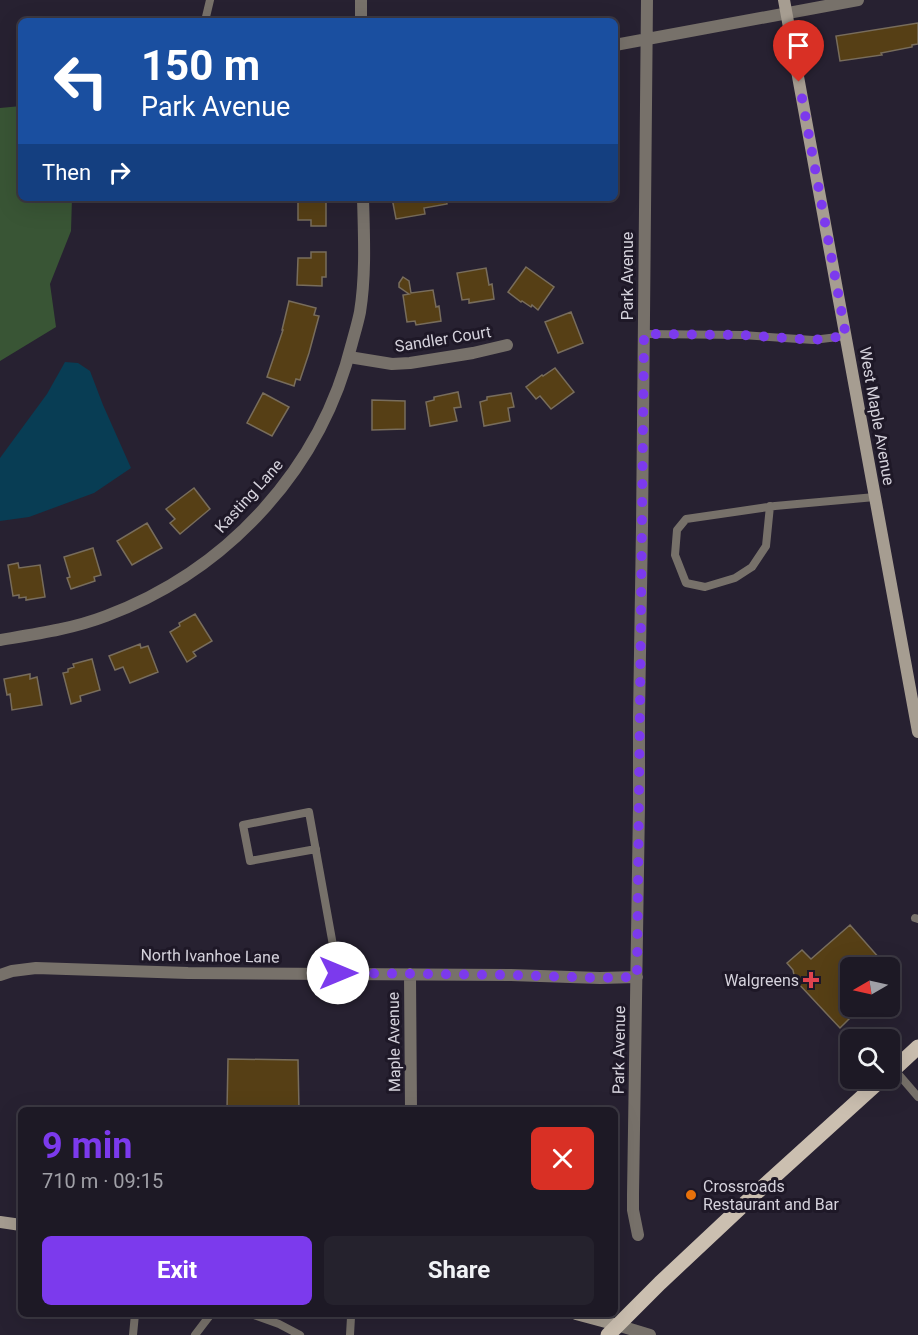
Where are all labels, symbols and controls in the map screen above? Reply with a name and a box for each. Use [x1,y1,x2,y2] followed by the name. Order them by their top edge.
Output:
[773,20,824,82] pin
[782,29,815,62] icon: arrive
[141,41,260,90] text: 150 m
[42,42,120,120] icon: left
[141,91,290,123] text: Park Avenue
[103,156,136,189] icon: right
[42,160,91,185] text: Then
[618,232,637,320] street label: Park Avenue
[393,322,493,356] street label: Sandler Court
[855,345,899,487] street label: West Maple Avenue
[211,455,287,537] street label: Kasting Lane
[306,941,370,1005] position arrow
[140,945,280,967] street label: North Ivanhoe Lane
[840,957,900,1017] north arrow
[840,957,900,1089] map controls
[724,971,799,990] place label: Walgreens
[804,973,818,987] marker: Walgreens
[384,992,404,1092] street label: Maple Avenue
[609,1006,629,1094] street label: Park Avenue
[840,1029,900,1089] button: search
[42,1125,133,1167] text: 9 min
[531,1127,594,1190] button: close
[42,1169,163,1193] text: 710 m · 09:15
[703,1177,839,1214] place label: Crossroads Restaurant and Bar
[684,1188,698,1202] marker: Crossroads Restaurant and Bar
[42,1236,312,1305] button: Exit
[324,1236,594,1305] button: Share

